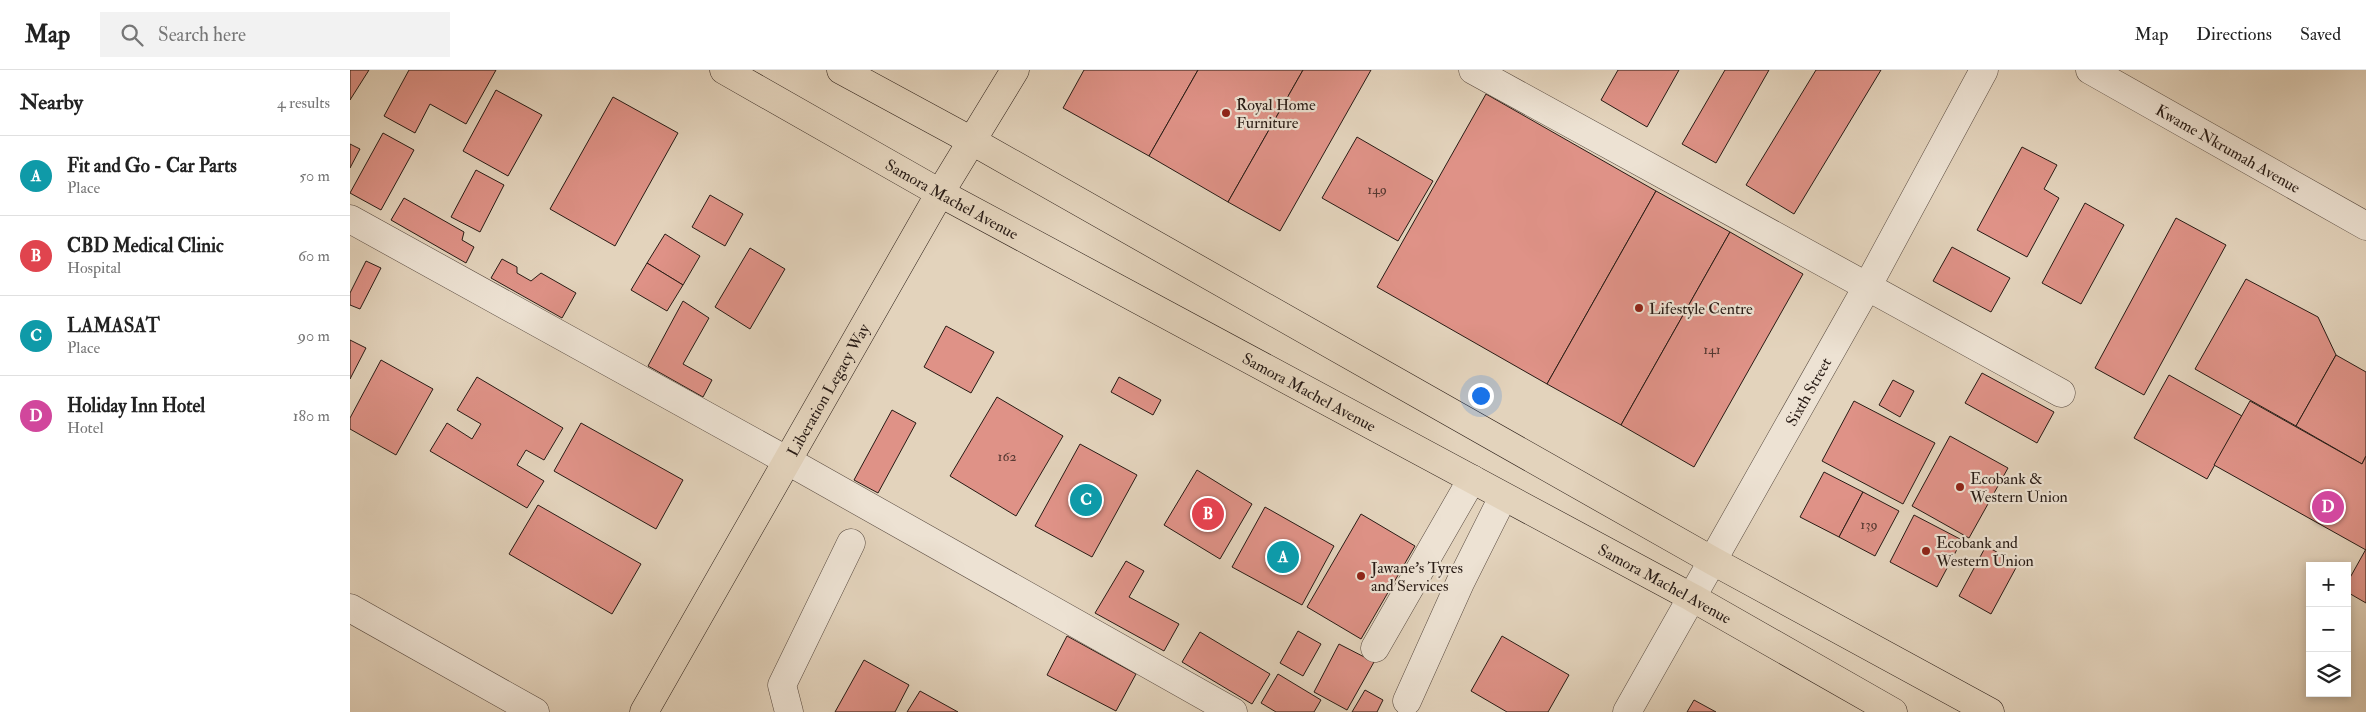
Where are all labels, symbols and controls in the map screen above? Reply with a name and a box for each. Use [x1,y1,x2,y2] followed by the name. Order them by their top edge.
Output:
[100,12,450,57] search box
[25,19,70,50] text: Map
[118,21,146,49] icon: search
[158,23,246,47] text: Search here
[2135,23,2168,46] text: Map
[2196,23,2272,46] text: Directions
[2300,23,2341,46] text: Saved
[20,89,83,116] text: Nearby
[277,93,330,113] text: 4 results
[1236,95,1316,133] place label: Royal Home Furniture
[2152,100,2304,198] street label: Kwame Nkrumah Avenue
[1220,107,1232,119] marker: Royal Home Furniture
[67,154,237,178] text: Fit and Go - Car Parts
[882,155,1022,244] street label: Samora Machel Avenue
[31,166,41,186] text: A
[299,166,330,186] text: 50 m
[67,178,100,198] text: Place
[1367,181,1387,198] house number: 149
[67,234,224,258] text: CBD Medical Clinic
[31,246,41,266] text: B
[298,246,330,266] text: 60 m
[67,258,121,278] text: Hospital
[1649,299,1753,319] place label: Lifestyle Centre
[1633,302,1645,314] marker: Lifestyle Centre
[67,314,160,338] text: LAMASAT
[783,319,875,460] street label: Liberation Legacy Way
[30,326,42,346] text: C
[298,326,330,346] text: 90 m
[67,338,100,358] text: Place
[1703,341,1721,358] house number: 141
[1239,349,1379,437] street label: Samora Machel Avenue
[1781,354,1836,430] street label: Sixth Street
[1468,383,1494,409] your location
[67,394,205,418] text: Holiday Inn Hotel
[29,406,43,426] text: D
[293,406,330,426] text: 180 m
[67,418,104,438] text: Hotel
[997,448,1017,465] house number: 162
[1969,469,2068,507] place label: Ecobank & Western Union
[1070,481,1102,519] pin: C
[1954,481,1966,493] marker: Ecobank & Western Union
[2312,488,2344,526] pin: D
[1192,495,1224,533] pin: B
[1860,516,1878,533] house number: 139
[1935,533,2034,571] place label: Ecobank and Western Union
[1267,538,1299,576] pin: A
[1594,540,1735,629] street label: Samora Machel Avenue
[1920,545,1932,557] marker: Ecobank and Western Union
[1370,558,1463,596] place label: Jawane's Tyres and Services
[2306,562,2351,697] map controls
[2306,562,2351,607] button: +
[1355,570,1367,582] marker: Jawane's Tyres and Services
[2306,607,2351,652] button: −
[2306,652,2351,697] button: layers

